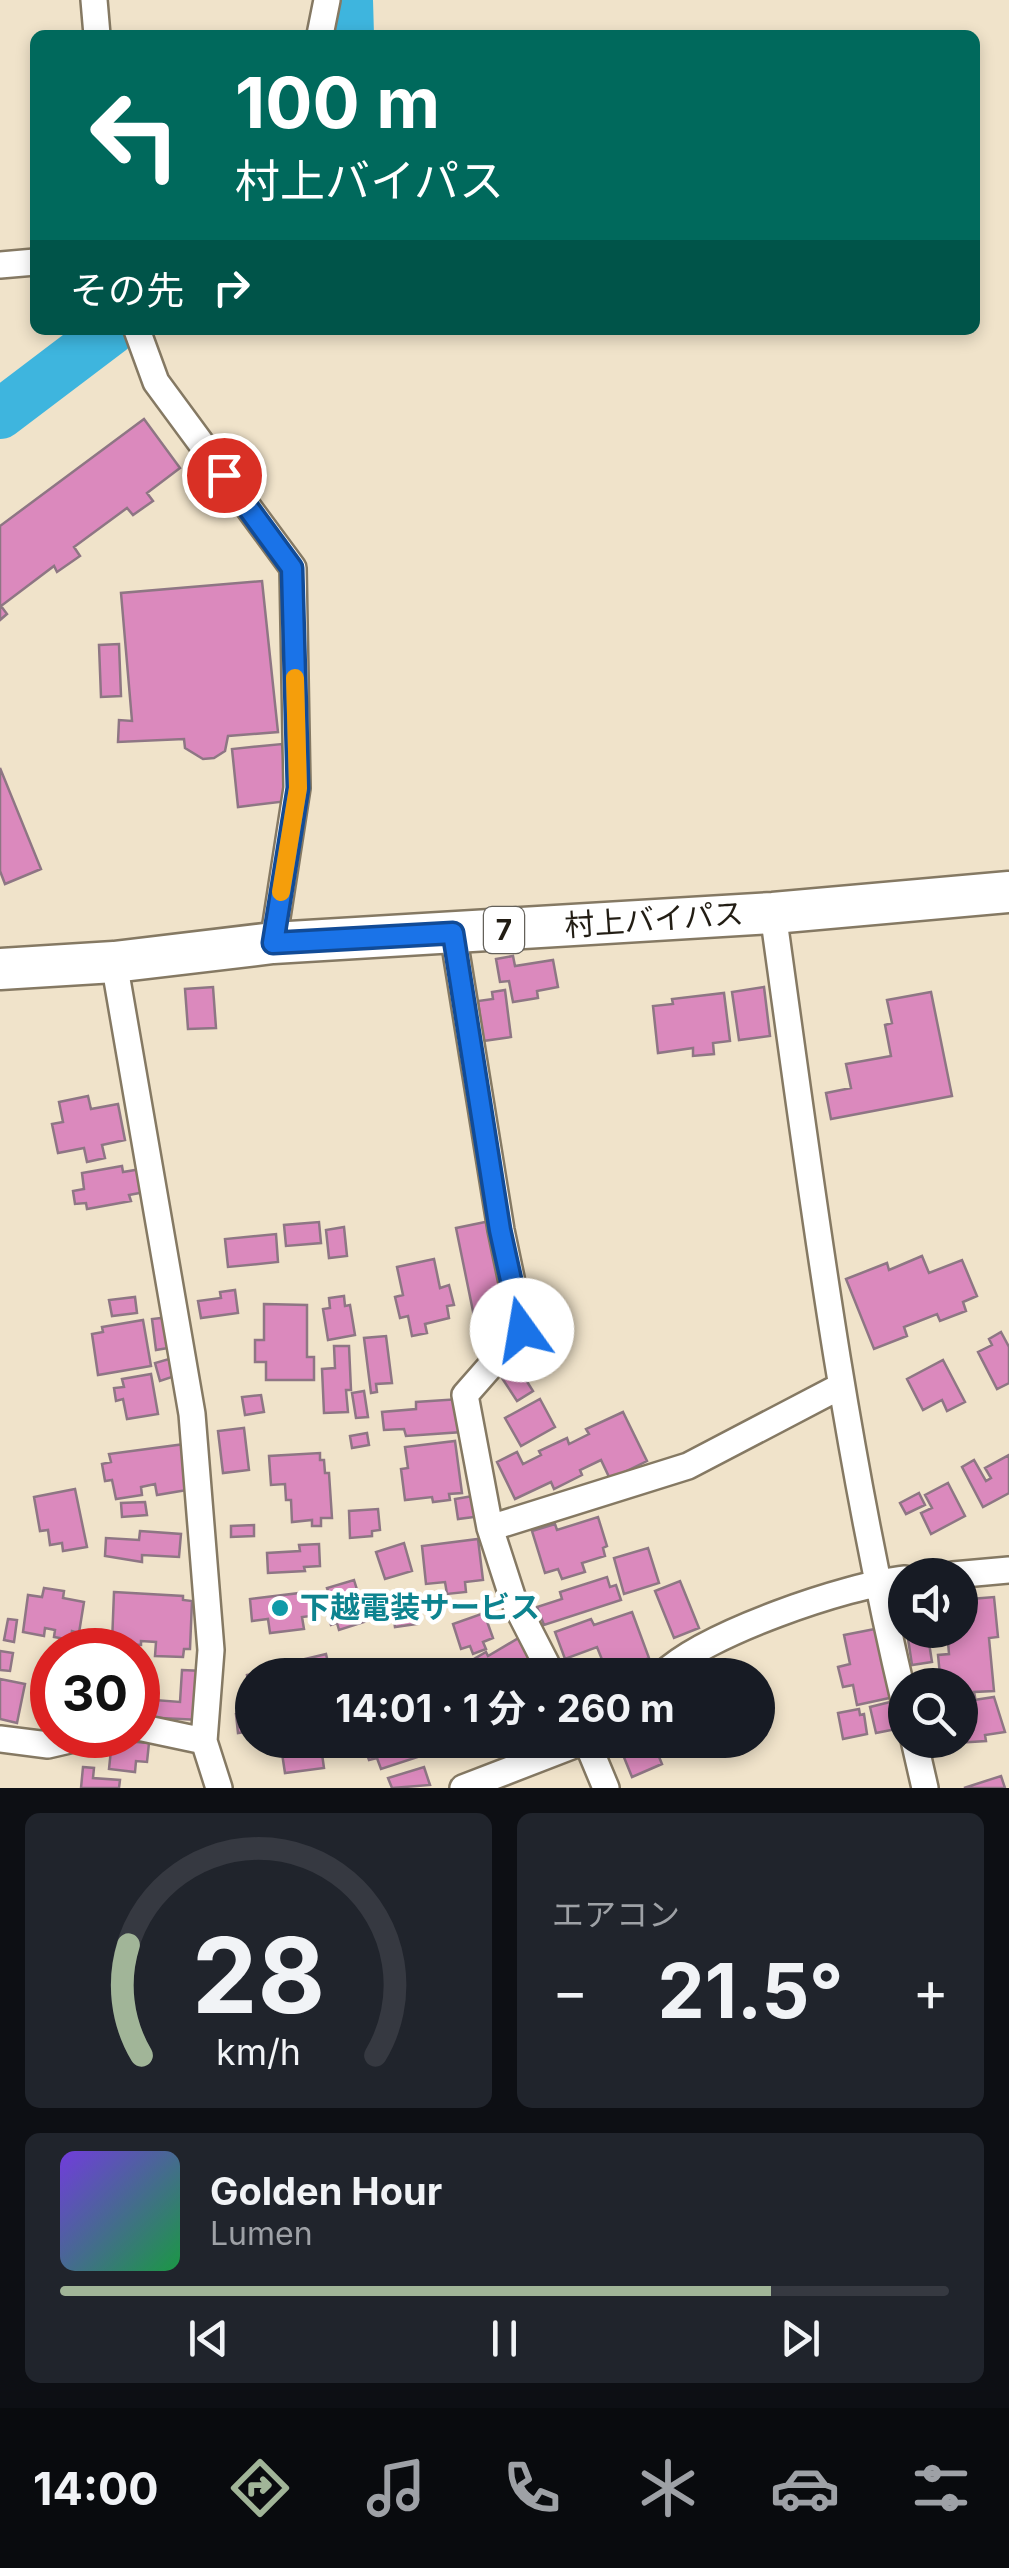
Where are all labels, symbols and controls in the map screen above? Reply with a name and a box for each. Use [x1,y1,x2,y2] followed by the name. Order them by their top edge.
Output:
[235,60,440,145] text: 100 m
[70,70,200,200] icon: left
[235,153,504,208] text: 村上バイパス
[204,260,259,315] icon: right
[70,267,184,313] text: その先
[182,433,267,518] pin
[197,448,252,503] icon: arrive
[563,895,745,943] street label: 村上バイパス
[484,907,524,953] road number: 7
[470,1278,574,1382] position arrow
[888,1558,978,1758] map controls
[888,1558,978,1648] button: sound
[300,1589,540,1625] place label: 下越電装サービス
[269,1597,291,1619] marker: 下越電装サービス
[30,1628,160,1758] speed limit sign: 30
[888,1668,978,1758] button: search
[335,1685,675,1731] text: 14:01 · 1 分 · 260 m
[552,1895,680,1934] text: エアコン
[192,1912,325,2038] text: 28
[657,1945,844,2036] text: 21.5°
[552,1958,588,2024] text: −
[913,1958,949,2024] text: +
[216,2030,301,2074] text: km/h
[210,2168,442,2214] text: Golden Hour
[210,2214,313,2253] text: Lumen
[181,2311,236,2366] icon: previous
[477,2311,532,2366] icon: pause
[773,2311,828,2366] icon: next
[225,2453,295,2523] icon: directions
[361,2453,431,2523] icon: music
[497,2453,567,2523] icon: phone
[633,2453,703,2523] icon: climate
[770,2453,840,2523] icon: car
[906,2453,976,2523] icon: filters
[33,2461,159,2516] text: 14:00

